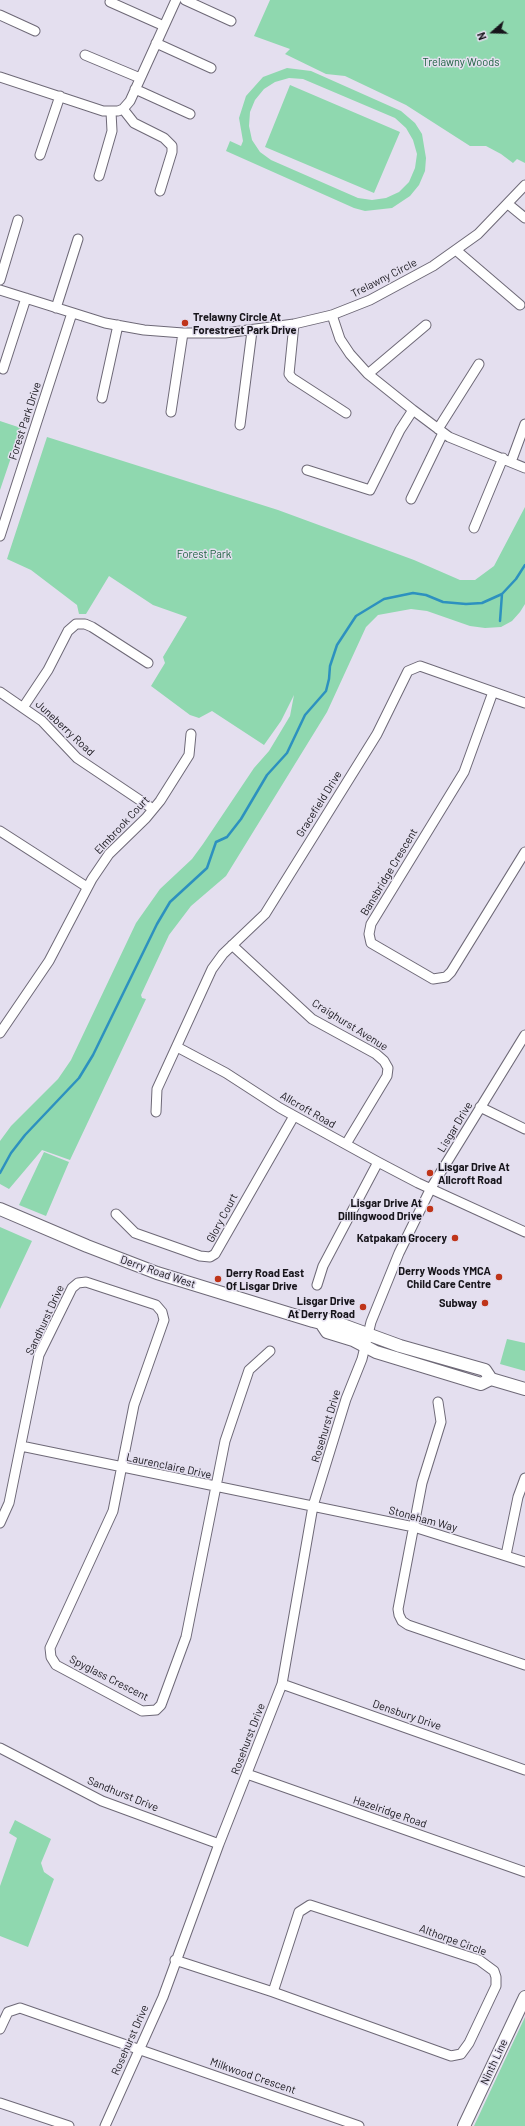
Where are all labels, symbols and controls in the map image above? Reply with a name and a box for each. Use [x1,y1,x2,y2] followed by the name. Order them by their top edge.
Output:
[473,12,513,52] north arrow
[474,31,489,42] text: N
[422,55,500,69] park label: Trelawny Woods
[349,256,419,300] street label: Trelawny Circle
[193,310,296,336] place label: Trelawny Circle At Forestreet Park Drive
[180,318,190,328] marker: Trelawny Circle At Forestreet Park Drive
[6,380,44,462] street label: Forest Park Drive
[177,547,231,561] park label: Forest Park
[33,697,97,759] street label: Juneberry Road
[293,768,345,840] street label: Gracefield Drive
[92,793,152,857] street label: Elmbrook Court
[358,826,420,918] street label: Bansbridge Crescent
[310,996,390,1054] street label: Craighurst Avenue
[278,1089,338,1131] street label: Allcroft Road
[435,1099,475,1155] street label: Lisgar Drive
[438,1160,510,1186] place label: Lisgar Drive At Allcroft Road
[425,1168,435,1178] marker: Lisgar Drive At Allcroft Road
[204,1191,240,1245] street label: Glory Court
[338,1196,422,1222] place label: Lisgar Drive At Dillingwood Drive
[425,1204,435,1214] marker: Lisgar Drive At Dillingwood Drive
[357,1231,447,1245] place label: Katpakam Grocery
[450,1233,460,1243] marker: Katpakam Grocery
[119,1253,197,1291] street label: Derry Road West
[398,1264,491,1290] place label: Derry Woods YMCA Child Care Centre
[226,1266,304,1292] place label: Derry Road East Of Lisgar Drive
[494,1272,504,1282] marker: Derry Woods YMCA Child Care Centre
[213,1274,223,1284] marker: Derry Road East Of Lisgar Drive
[23,1283,67,1357] street label: Sandhurst Drive
[288,1294,355,1320] place label: Lisgar Drive At Derry Road
[439,1296,477,1310] place label: Subway
[480,1298,490,1308] marker: Subway
[358,1302,368,1312] marker: Lisgar Drive At Derry Road
[309,1388,343,1464] street label: Rosehurst Drive
[125,1451,213,1481] street label: Laurenclaire Drive
[387,1503,459,1535] street label: Stoneham Way
[67,1652,151,1704] street label: Spyglass Crescent
[371,1697,443,1733] street label: Densbury Drive
[228,1701,268,1777] street label: Rosehurst Drive
[85,1774,161,1814] street label: Sandhurst Drive
[351,1793,429,1831] street label: Hazelridge Road
[418,1922,488,1958] street label: Althorpe Circle
[109,2003,151,2077] street label: Rosehurst Drive
[478,2037,510,2087] street label: Ninth Line
[208,2055,298,2097] street label: Milkwood Crescent

